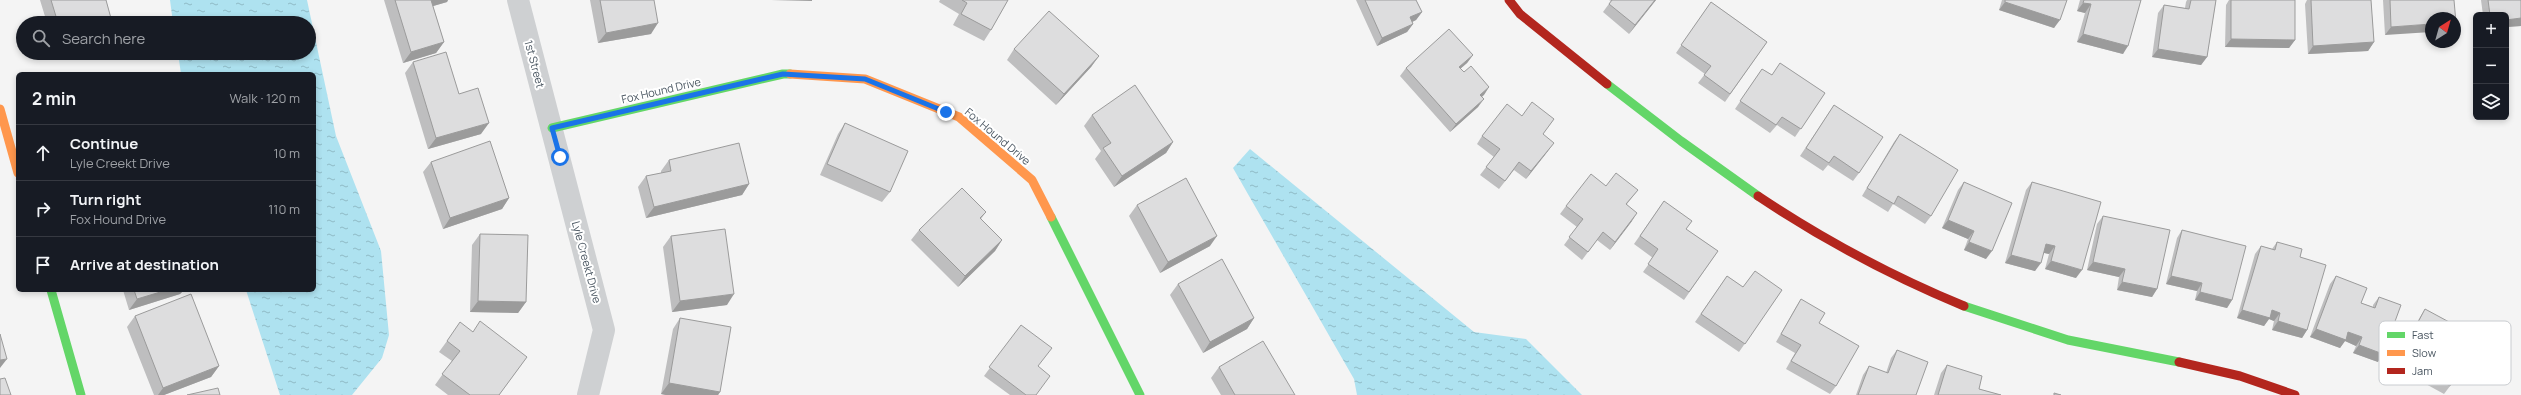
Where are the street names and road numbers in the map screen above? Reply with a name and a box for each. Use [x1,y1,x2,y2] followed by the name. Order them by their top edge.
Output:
[521,38,549,90] street label: 1st Street
[620,73,703,106] street label: Fox Hound Drive
[962,104,1034,168] street label: Fox Hound Drive
[569,219,605,305] street label: Lyle Creekt Drive

